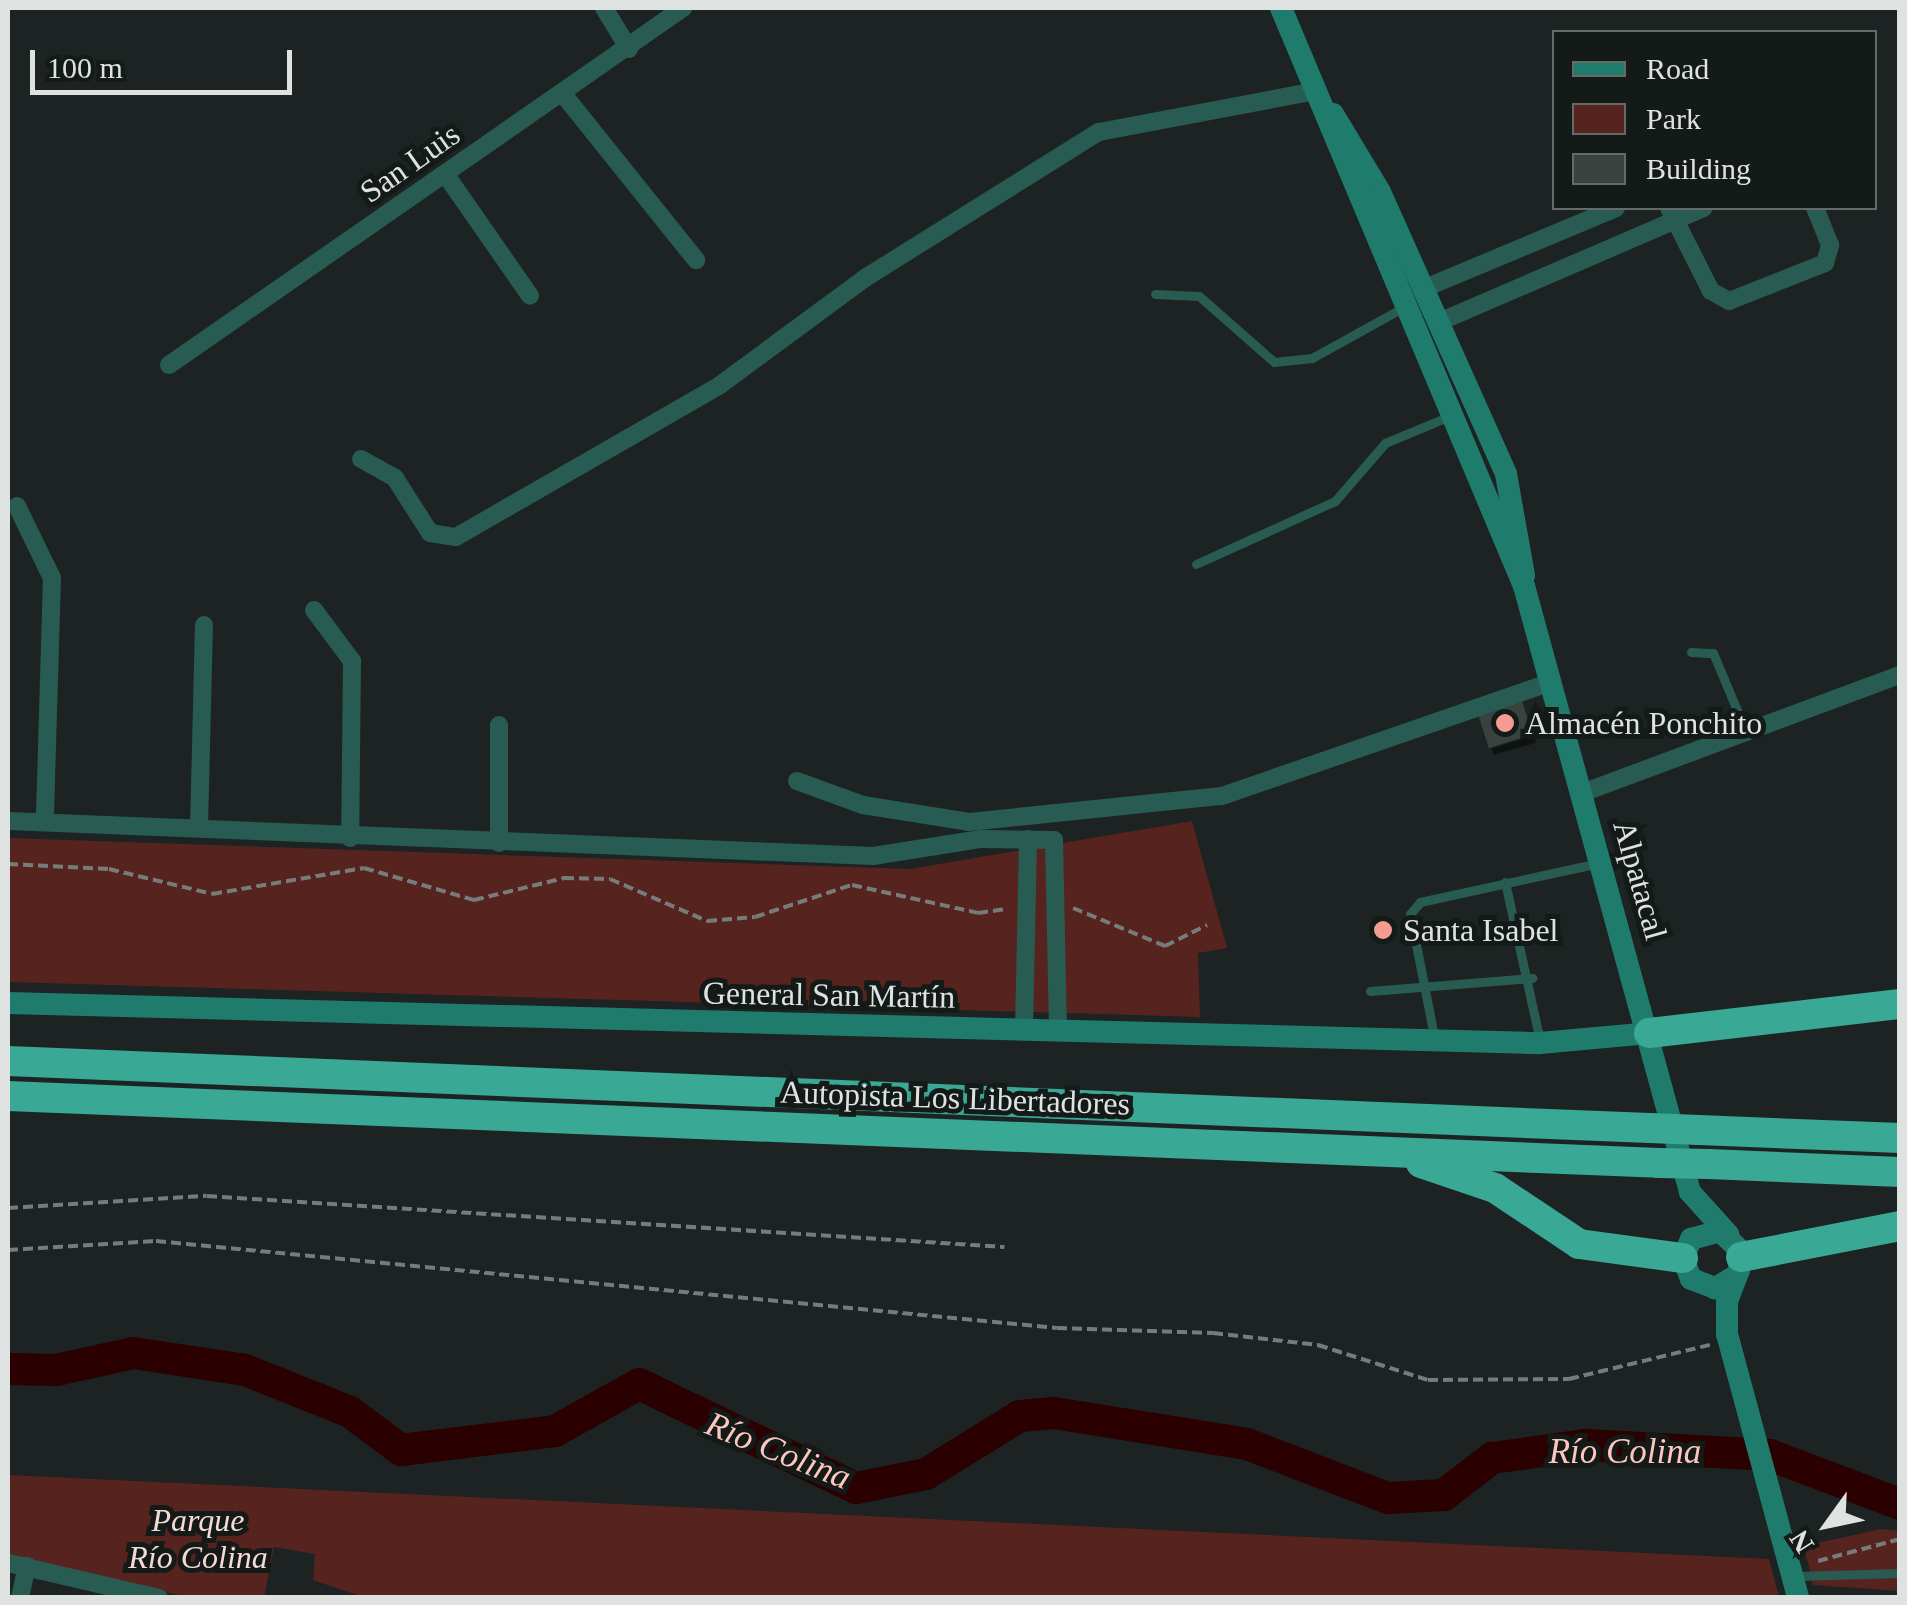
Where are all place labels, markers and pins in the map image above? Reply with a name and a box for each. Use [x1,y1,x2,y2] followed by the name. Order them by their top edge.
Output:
[1525,704,1762,742] place label: Almacén Ponchito
[1494,712,1516,734] marker: Almacén Ponchito
[1403,911,1559,949] place label: Santa Isabel
[1372,919,1394,941] marker: Santa Isabel

